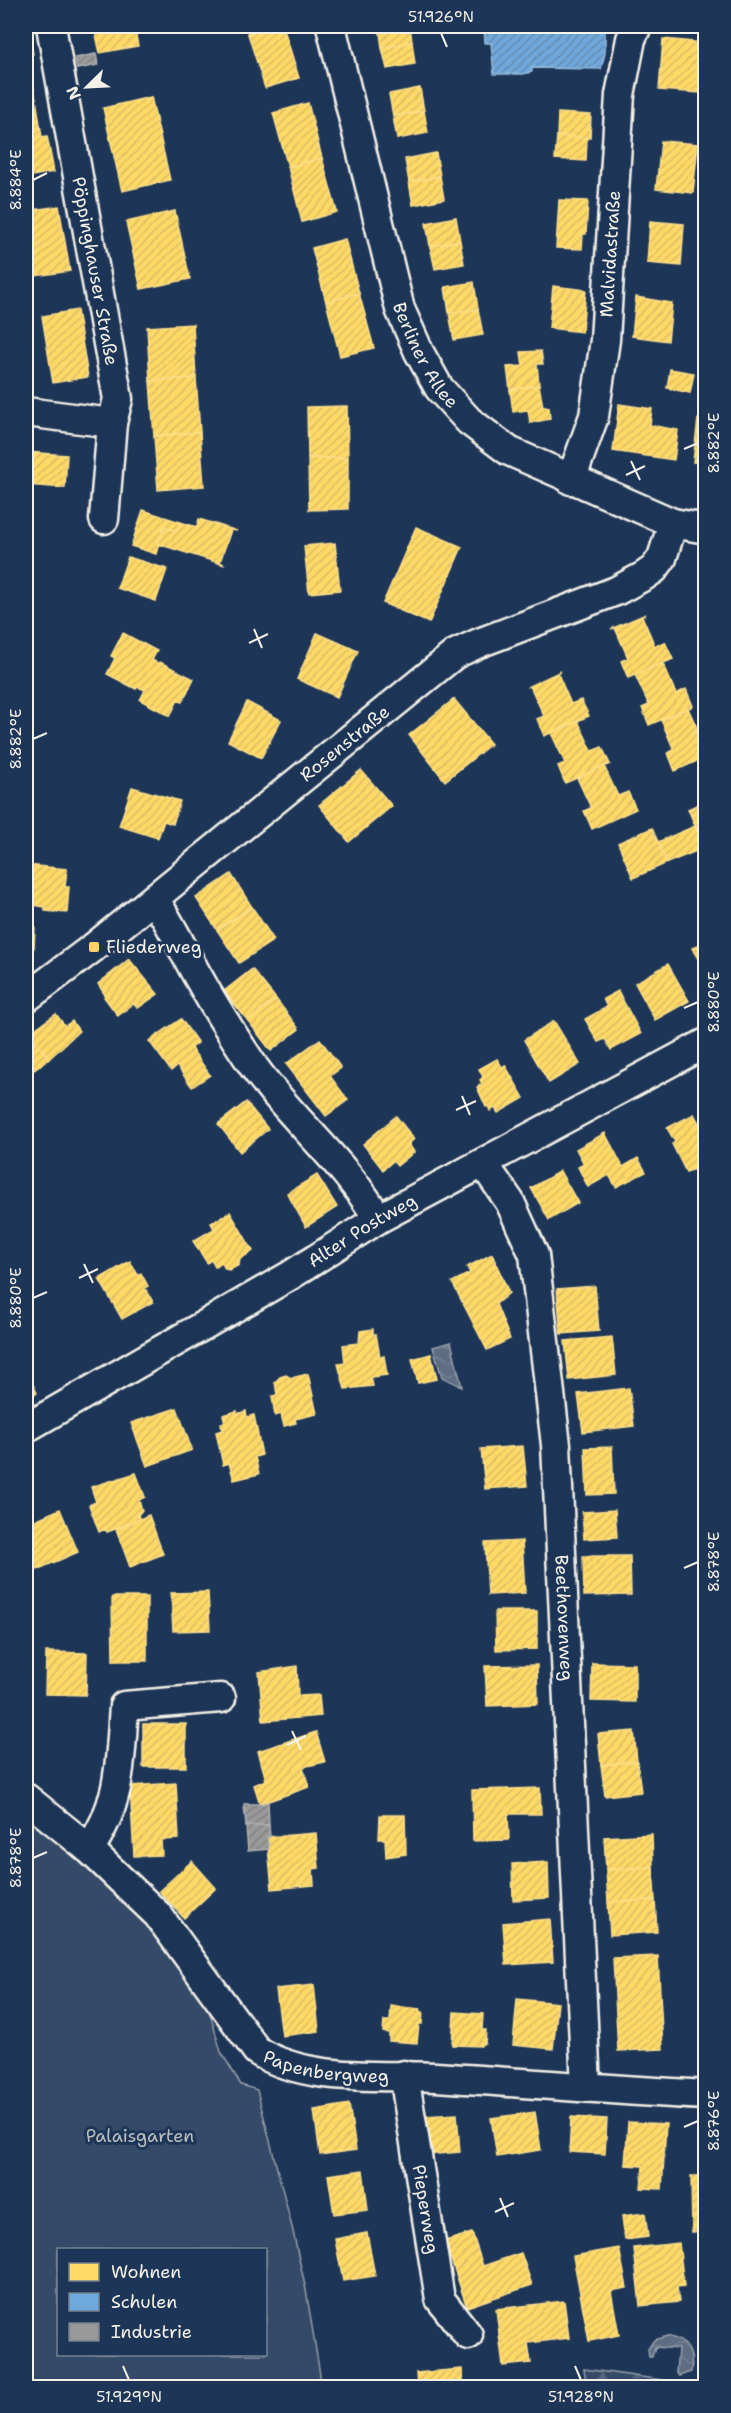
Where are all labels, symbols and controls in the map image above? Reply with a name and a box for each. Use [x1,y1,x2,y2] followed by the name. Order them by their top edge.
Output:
[408,7,474,27] text: 51.926°N
[57,57,117,117] north arrow
[62,83,86,103] text: N
[6,149,26,211] text: 8.884°E
[66,175,124,367] street label: Pöppinghauser Straße
[594,190,626,318] street label: Malvidastraße
[387,300,464,413] street label: Berliner Allee
[704,413,724,473] text: 8.882°E
[295,700,395,787] street label: Rosenstraße
[6,709,26,769] text: 8.882°E
[106,935,202,959] place label: Fliederweg
[87,940,101,954] marker: Fliederweg
[704,971,724,1033] text: 8.880°E
[303,1188,421,1273] street label: Alter Postweg
[6,1267,26,1329] text: 8.880°E
[704,1532,724,1592] text: 8.878°E
[549,1554,579,1682] street label: Beethovenweg
[6,1828,26,1888] text: 8.878°E
[259,2045,389,2088] street label: Papenbergweg
[704,2091,724,2151] text: 8.876°E
[86,2124,194,2148] park label: Palaisgarten
[407,2163,445,2256] street label: Pieperweg
[57,2248,267,2356] legend
[111,2260,181,2284] text: Wohnen
[111,2290,177,2314] text: Schulen
[111,2320,192,2344] text: Industrie
[96,2387,162,2407] text: 51.929°N
[548,2387,614,2407] text: 51.928°N

